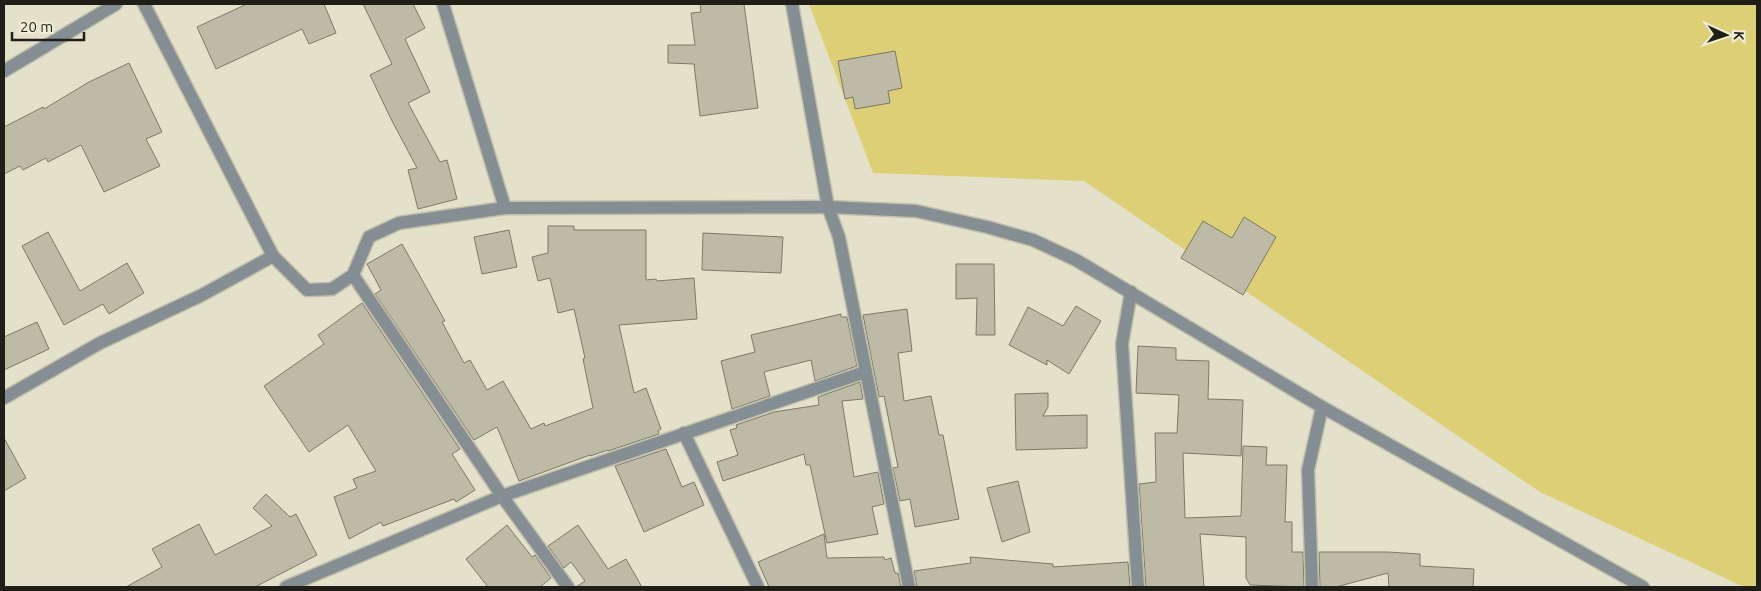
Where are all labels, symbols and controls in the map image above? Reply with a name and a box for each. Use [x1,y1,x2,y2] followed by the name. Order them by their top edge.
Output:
[12,10,85,42] scale bar
[1701,10,1751,60] north arrow
[20,18,53,35] text: 20 m
[1731,31,1747,41] text: K

